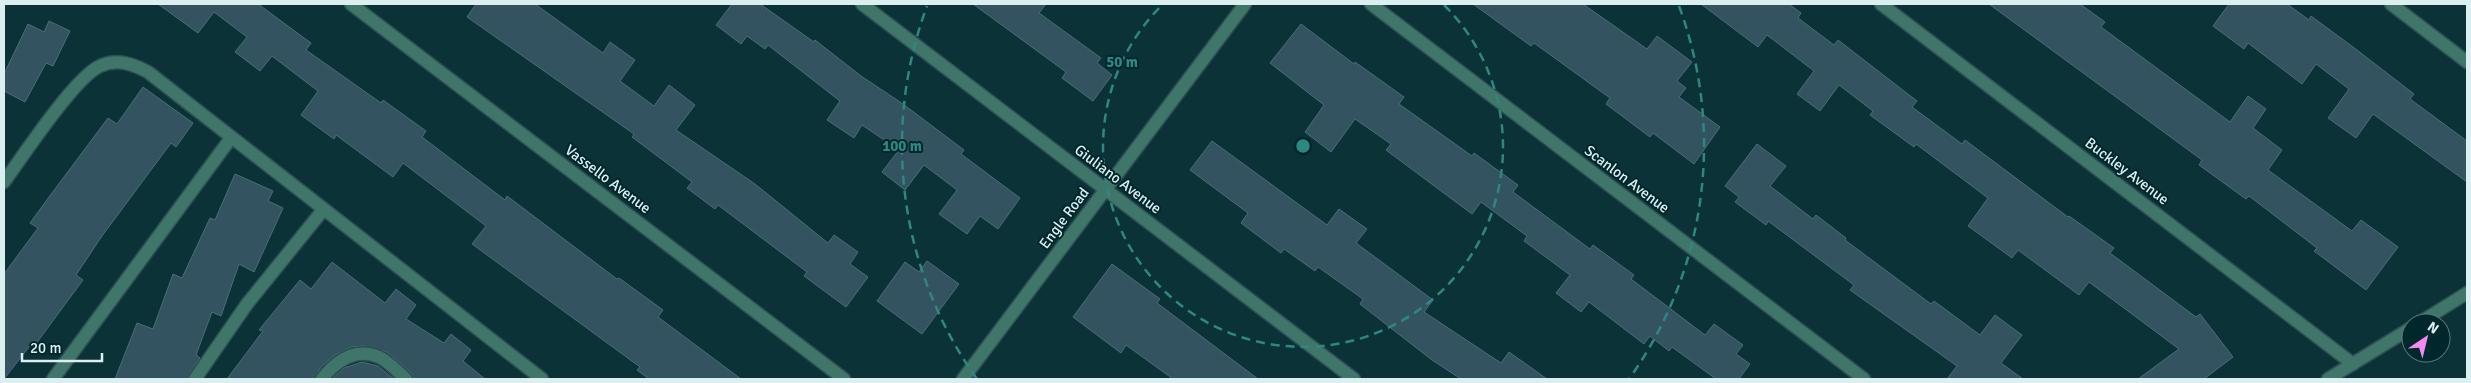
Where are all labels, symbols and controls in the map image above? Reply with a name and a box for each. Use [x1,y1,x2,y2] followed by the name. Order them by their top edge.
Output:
[1106,53,1138,71] text: 50 m
[2081,134,2173,208] street label: Buckley Avenue
[882,137,922,155] text: 100 m
[1294,137,1312,155] centre of rings
[1071,140,1165,218] street label: Giuliano Avenue
[562,141,654,217] street label: Vassello Avenue
[1581,141,1673,217] street label: Scanlon Avenue
[1035,184,1093,252] street label: Engle Road
[2401,313,2451,363] north arrow
[2424,318,2442,338] text: N
[22,330,102,362] scale bar
[30,339,61,357] text: 20 m

